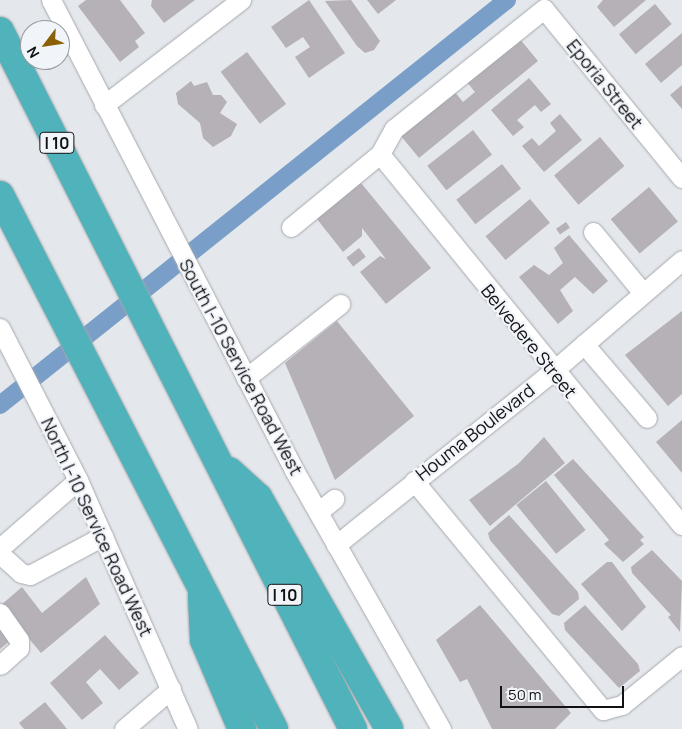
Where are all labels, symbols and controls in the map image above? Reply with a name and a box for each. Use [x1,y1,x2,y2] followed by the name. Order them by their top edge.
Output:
[20,20,70,70] north arrow
[562,35,648,133] street label: Eporia Street
[22,43,43,62] text: N
[38,130,76,156] road number: I 10
[175,255,307,479] street label: South I-10 Service Road West
[477,280,581,402] street label: Belvedere Street
[411,379,539,485] street label: Houma Boulevard
[37,414,157,640] street label: North I-10 Service Road West
[266,582,304,608] road number: I 10
[502,676,626,708] scale bar
[508,684,542,705] text: 50 m

